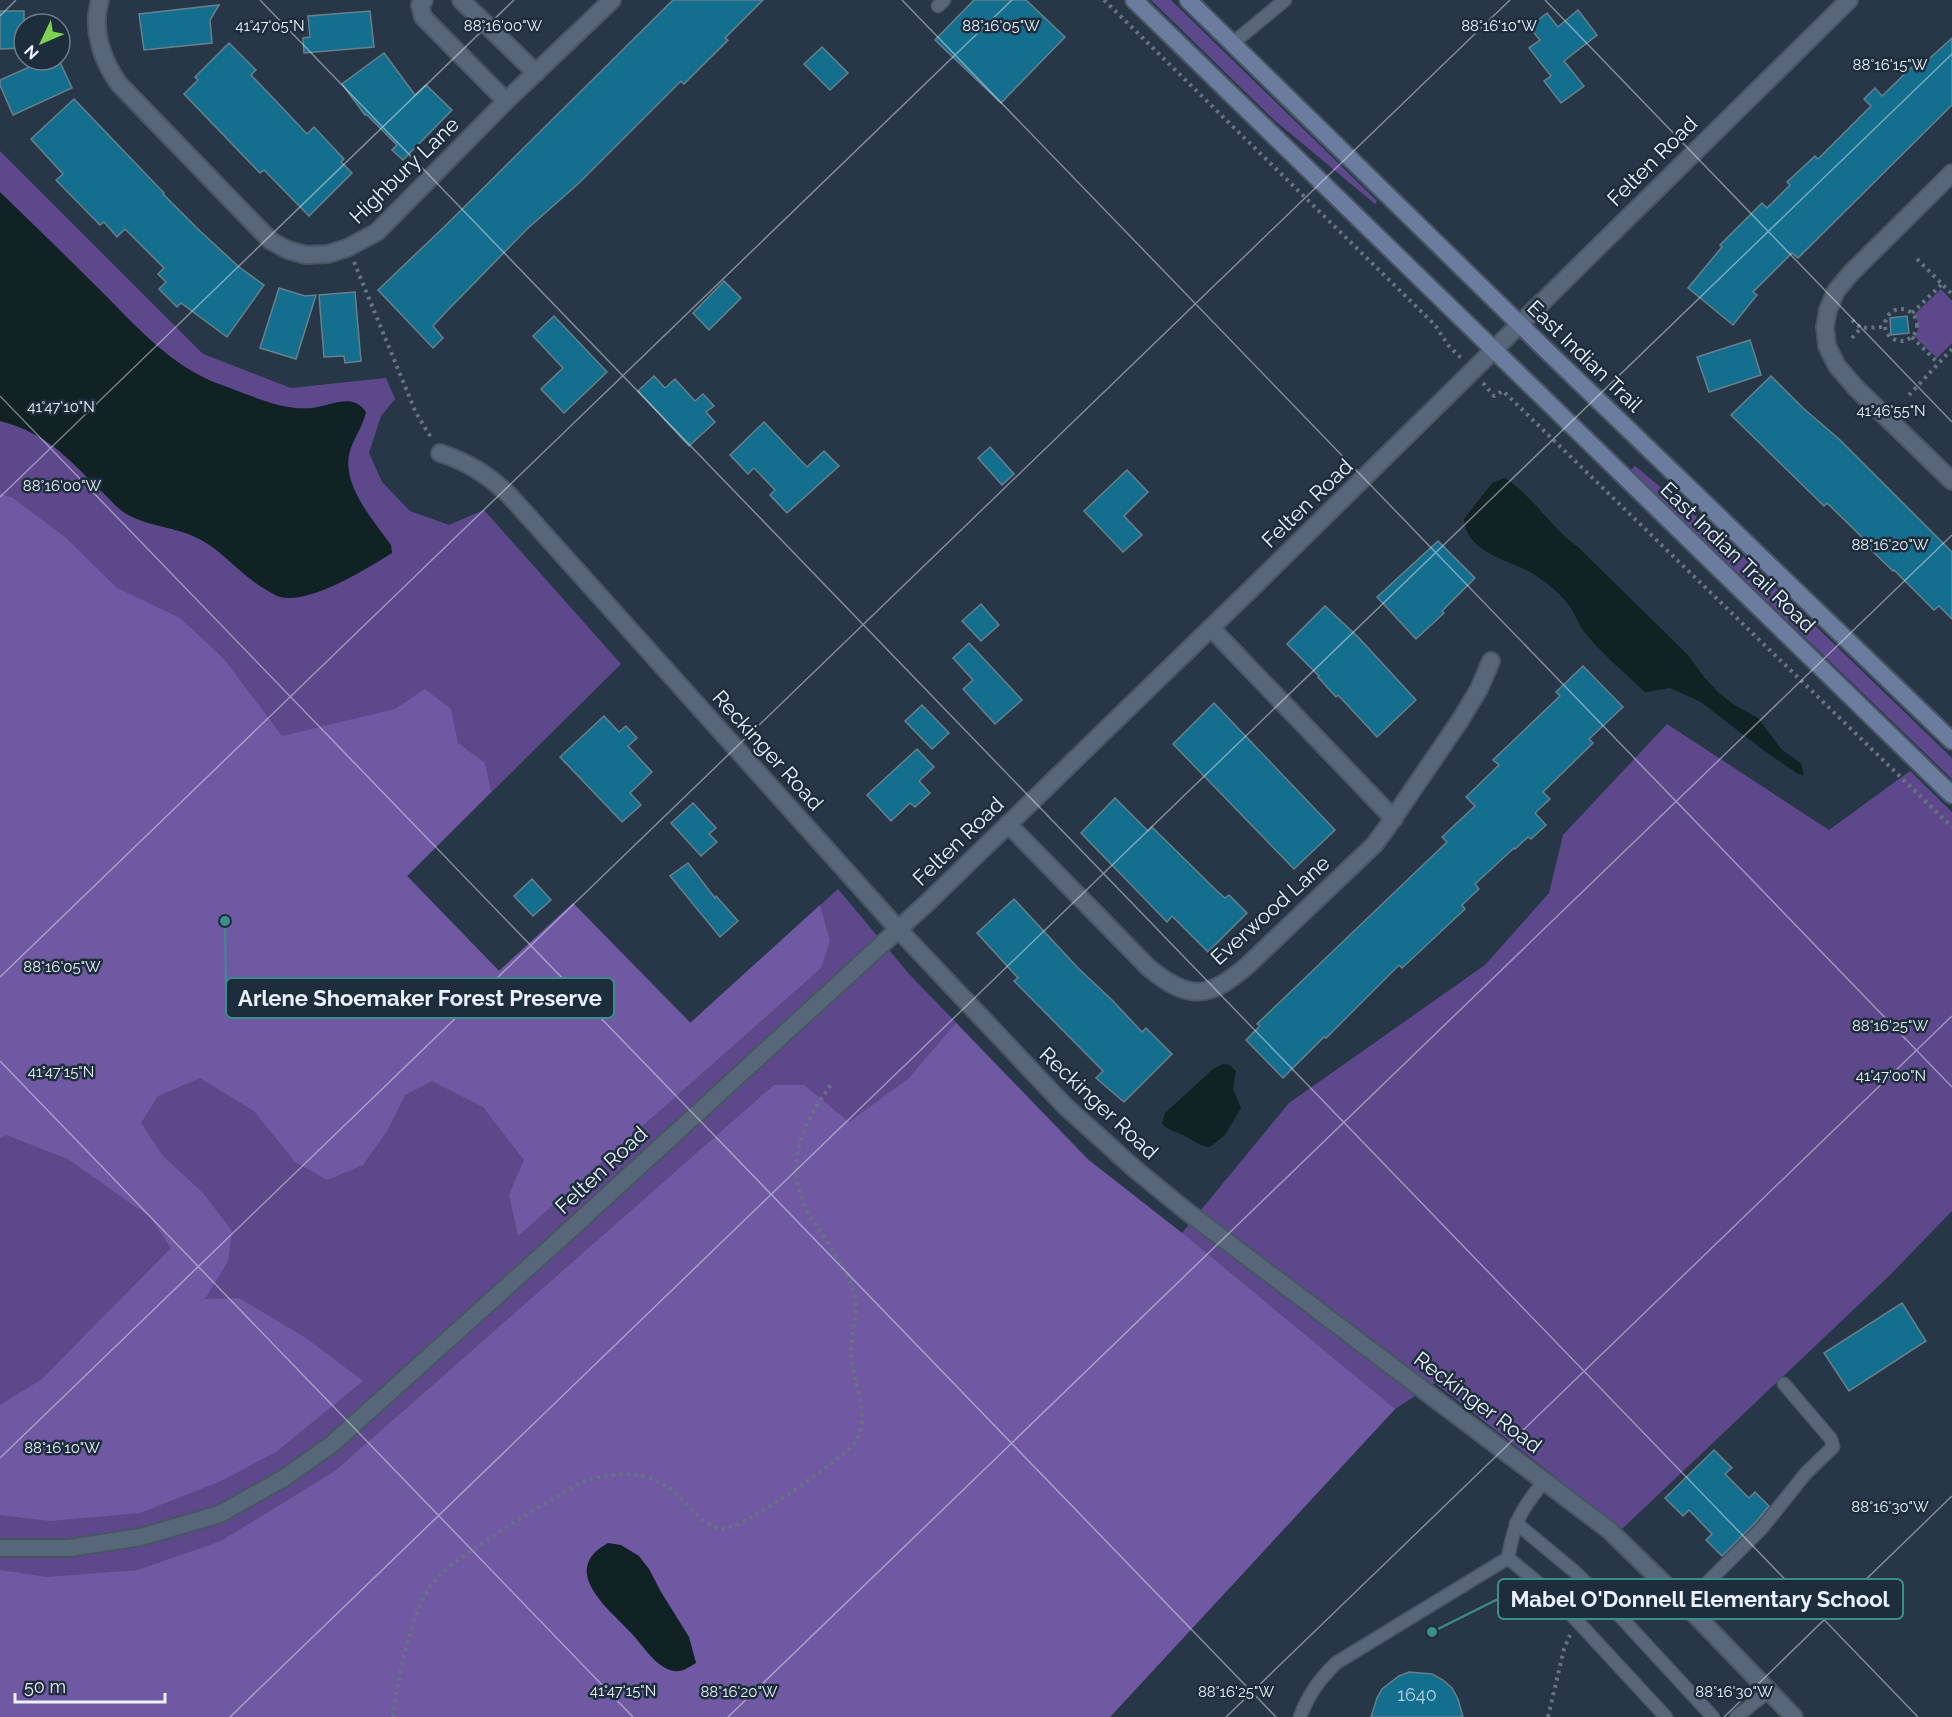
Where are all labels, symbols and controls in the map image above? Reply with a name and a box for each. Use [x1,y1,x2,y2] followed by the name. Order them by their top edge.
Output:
[12,12,72,72] north arrow
[235,17,305,35] text: 41°47'05"N
[464,17,543,35] text: 88°16'00"W
[962,17,1040,35] text: 88°16'05"W
[1461,17,1537,35] text: 88°16'10"W
[20,41,43,63] text: N
[1853,56,1928,74] text: 88°16'15"W
[1602,111,1702,211] street label: Felten Road
[344,112,464,228] street label: Highbury Lane
[1522,295,1648,417] street label: East Indian Trail
[27,398,95,416] text: 41°47'10"N
[1856,402,1926,420] text: 41°46'55"N
[1256,453,1358,553] street label: Felten Road
[23,477,102,495] text: 88°16'00"W
[1655,477,1821,637] street label: East Indian Trail Road
[1851,536,1929,554] text: 88°16'20"W
[707,685,829,815] street label: Reckinger Road
[907,791,1009,891] street label: Felten Road
[1205,850,1335,970] street label: Everwood Lane
[23,958,101,976] text: 88°16'05"W
[226,978,614,1018] callout: Arlene Shoemaker Forest Preserve
[238,985,602,1011] text: Arlene Shoemaker Forest Preserve
[1852,1017,1928,1035] text: 88°16'25"W
[1034,1042,1164,1164] street label: Reckinger Road
[28,1063,94,1081] text: 41°47'15"N
[1856,1067,1926,1085] text: 41°47'00"N
[550,1121,652,1219] street label: Felten Road
[1409,1346,1547,1458] street label: Reckinger Road
[24,1439,100,1457] text: 88°16'10"W
[1851,1498,1929,1516] text: 88°16'30"W
[1498,1579,1903,1619] callout: Mabel O'Donnell Elementary School
[1510,1586,1891,1612] text: Mabel O'Donnell Elementary School
[15,1666,165,1704] scale bar
[24,1676,66,1697] text: 50 m
[590,1682,656,1700] text: 41°47'15"N
[700,1683,778,1701] text: 88°16'20"W
[1198,1683,1274,1701] text: 88°16'25"W
[1695,1683,1773,1701] text: 88°16'30"W
[1397,1684,1437,1705] house number: 1640

